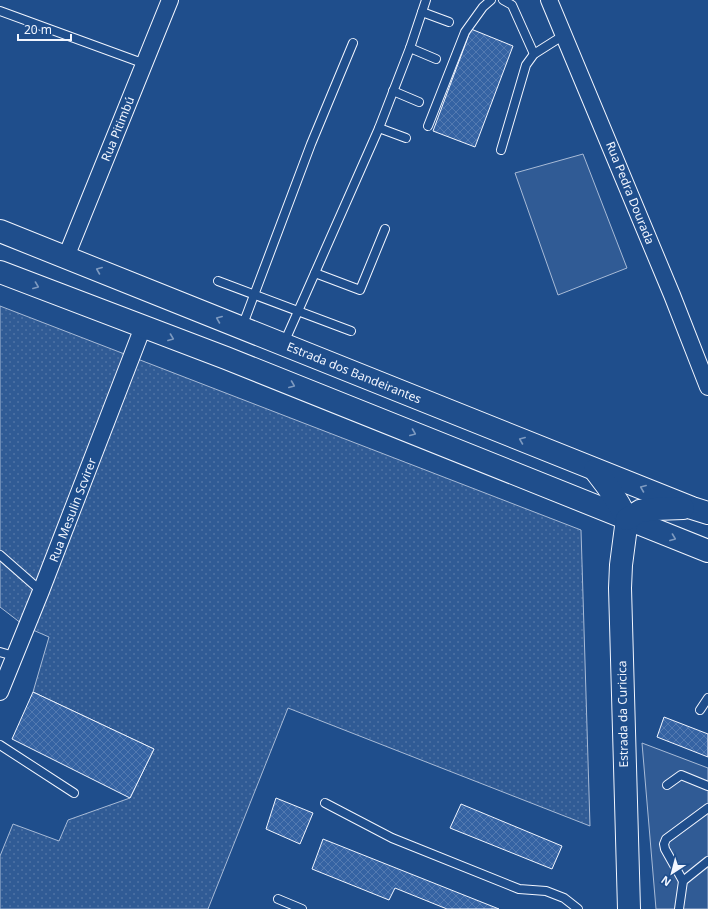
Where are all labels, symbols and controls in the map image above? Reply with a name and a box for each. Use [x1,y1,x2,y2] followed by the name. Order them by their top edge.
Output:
[18,16,71,42] scale bar
[24,21,52,38] text: 20 m
[97,94,138,164] street label: Rua Pitimbú
[602,139,659,247] street label: Rua Pedra Dourada
[95,267,102,275] one-way arrow
[33,282,40,290] one-way arrow
[216,315,223,323] one-way arrow
[167,333,174,341] one-way arrow
[284,338,424,407] street label: Estrada dos Bandeirantes
[289,380,296,388] one-way arrow
[409,429,416,437] one-way arrow
[519,436,526,444] one-way arrow
[45,455,100,564] street label: Rua Mesulin Scvirer
[639,485,646,493] one-way arrow
[670,533,677,541] one-way arrow
[613,660,632,768] street label: Estrada da Curicica
[652,853,692,893] north arrow
[658,873,674,890] text: N

